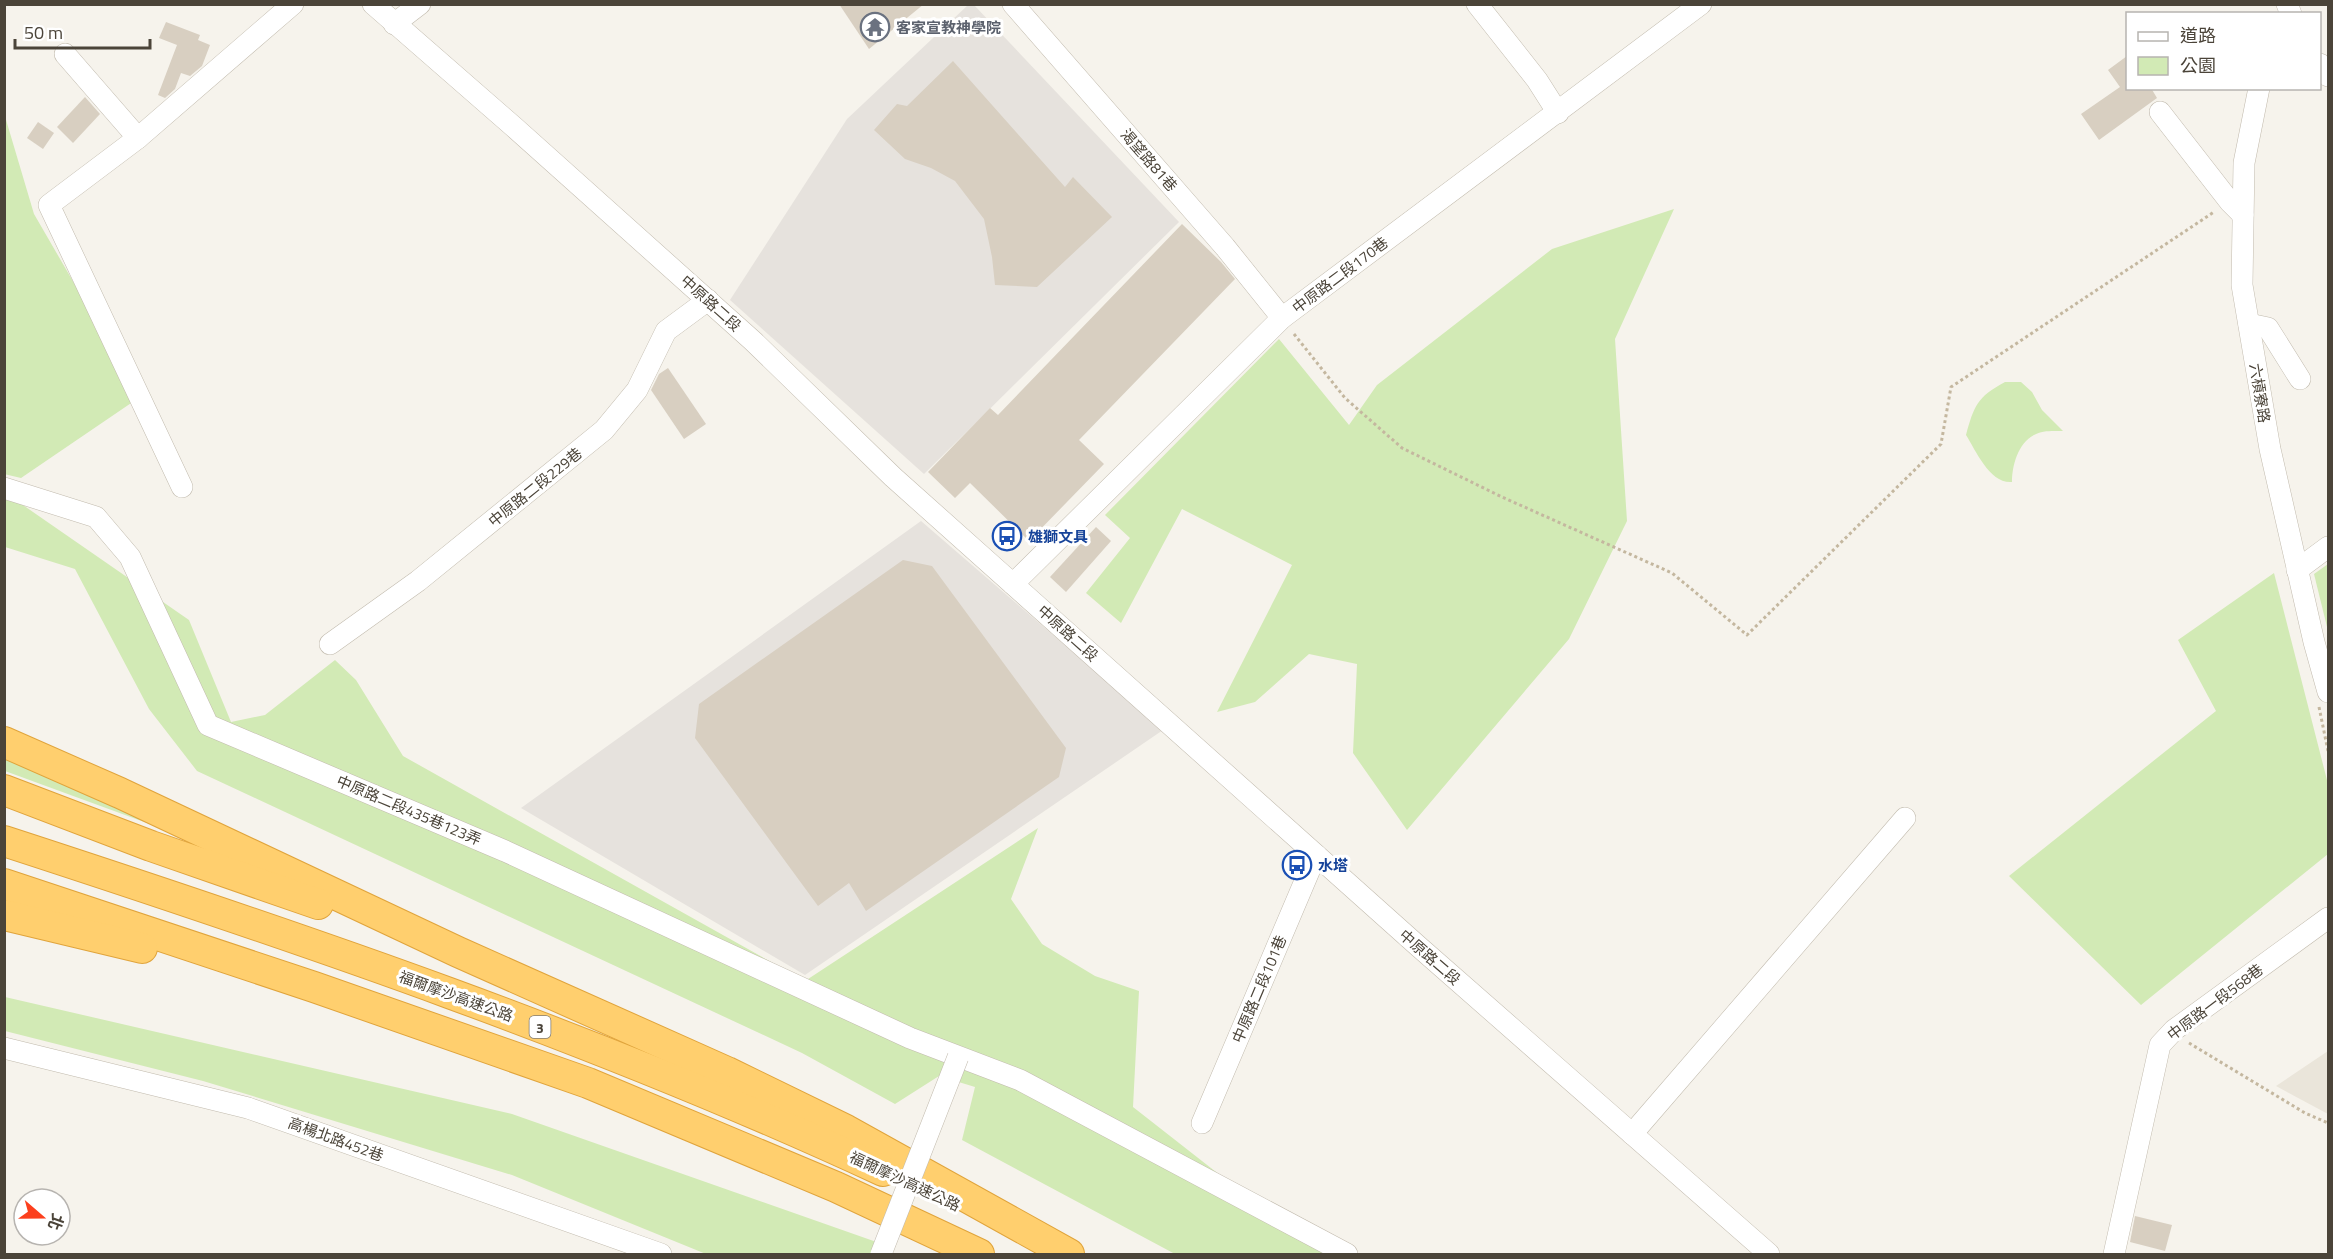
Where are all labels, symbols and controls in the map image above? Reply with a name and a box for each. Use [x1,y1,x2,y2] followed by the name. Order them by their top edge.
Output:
[859,11,891,43] temple icon: 客家宣教神學院
[15,12,150,50] scale bar
[2126,12,2321,90] legend
[896,16,1001,39] place label: 客家宣教神學院
[24,19,63,46] text: 50 m
[2180,22,2216,49] text: 道路
[2180,52,2216,79] text: 公園
[1115,123,1183,197] street label: 渴望路81巷
[1287,231,1393,319] street label: 中原路二段170巷
[675,269,747,337] street label: 中原路二段
[2244,362,2276,424] street label: 六槓寮路
[483,442,587,532] street label: 中原路二段229巷
[991,520,1023,552] bus stop icon: 雄獅文具
[1028,525,1088,548] place label: 雄獅文具
[1032,599,1104,667] street label: 中原路二段
[333,769,485,851] street label: 中原路二段435巷123弄
[1281,849,1313,881] bus stop icon: 水塔
[1318,854,1348,877] place label: 水塔
[1394,924,1466,990] street label: 中原路二段
[1226,931,1292,1047] street label: 中原路二段101巷
[2162,958,2268,1046] street label: 中原路一段568巷
[396,965,516,1027] street label: 福爾摩沙高速公路
[530,1016,550,1038] road number: 3
[285,1111,387,1167] street label: 高楊北路452巷
[846,1145,964,1217] street label: 福爾摩沙高速公路
[12,1187,72,1247] north arrow
[42,1211,70,1234] text: 北

